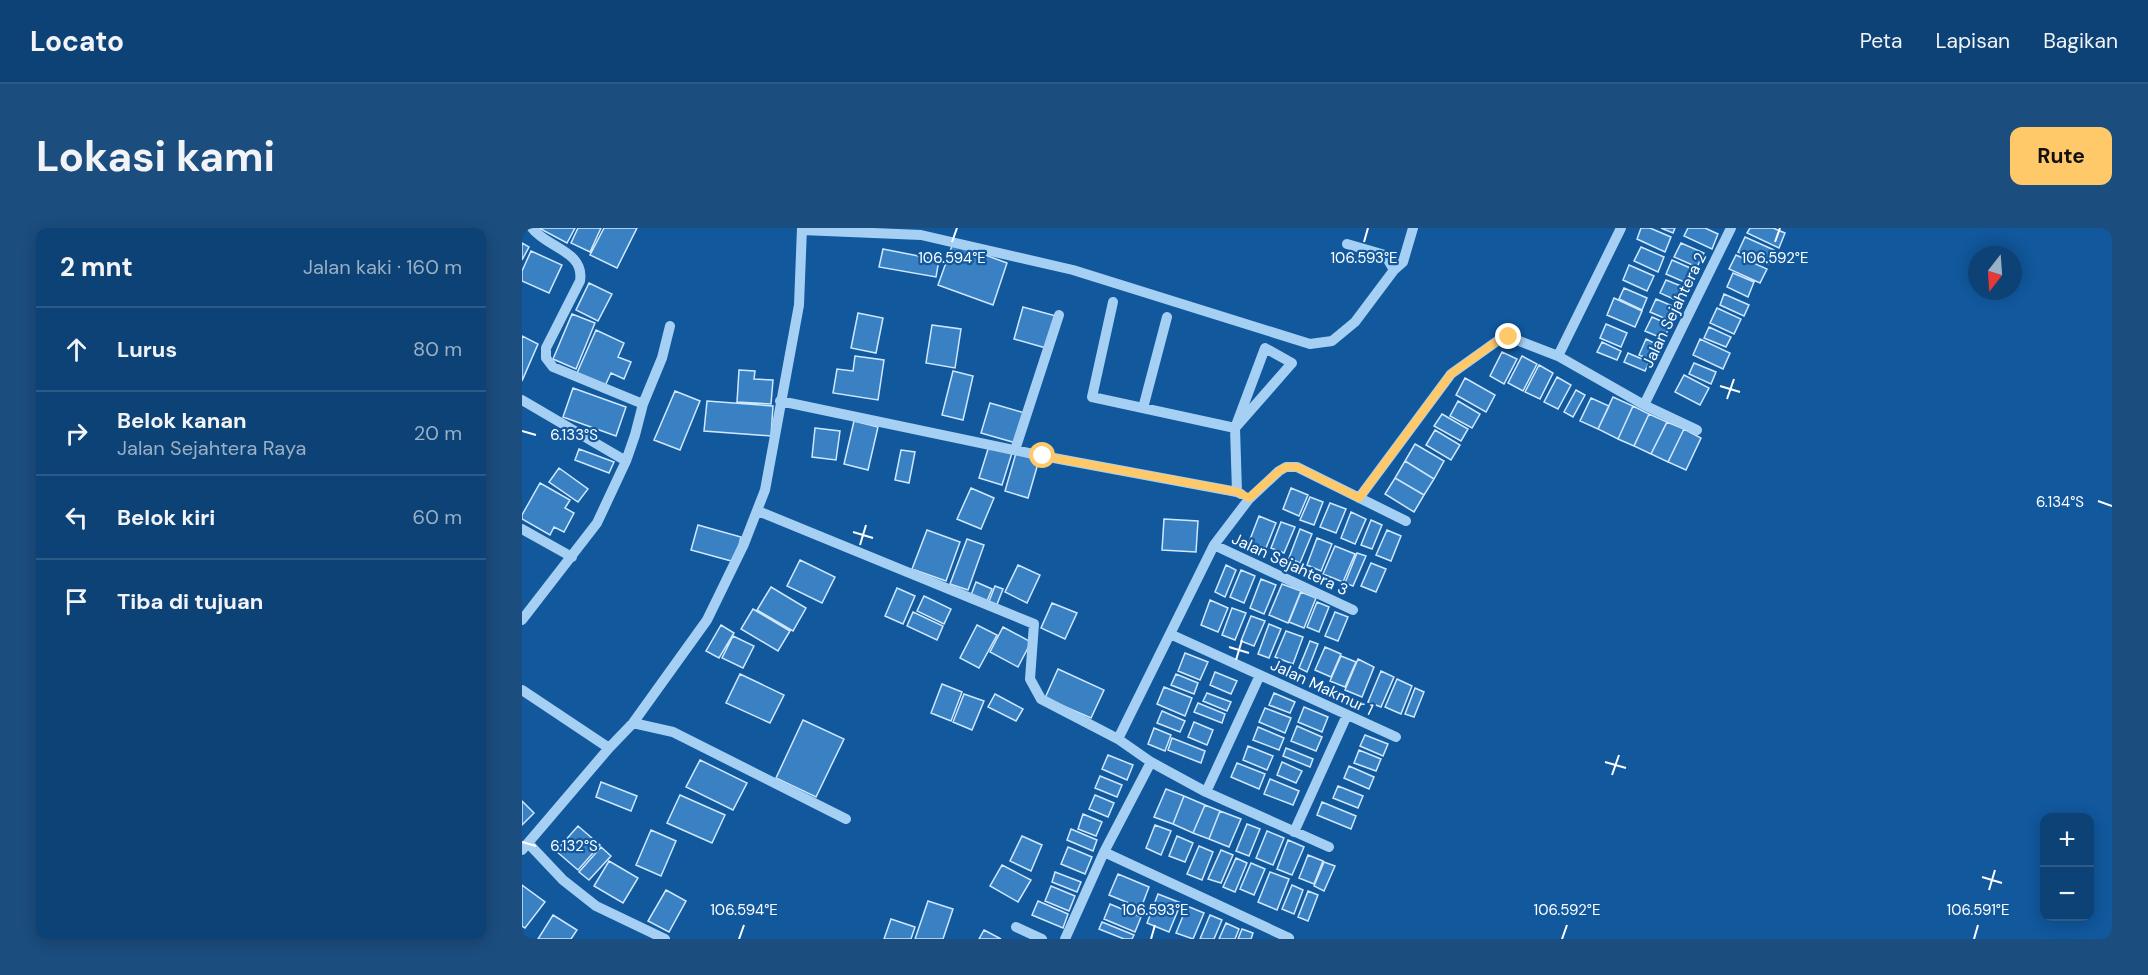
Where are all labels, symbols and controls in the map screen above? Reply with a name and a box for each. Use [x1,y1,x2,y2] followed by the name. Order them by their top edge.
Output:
[30,23,124,60] text: Locato
[1860,27,1902,55] text: Peta
[1935,27,2010,55] text: Lapisan
[2043,27,2118,55] text: Bagikan
[2010,127,2112,185] button: Rute
[36,129,275,184] text: Lokasi kami
[1968,246,2022,300] north arrow
[918,248,986,268] text: 106.594°E
[1330,248,1398,268] text: 106.593°E
[1742,248,1808,268] text: 106.592°E
[1637,249,1711,371] street label: Jalan Sejahtera 2
[60,250,133,284] text: 2 mnt
[303,254,462,280] text: Jalan kaki · 160 m
[1495,323,1521,349] route end
[60,333,93,366] icon: ahead
[117,335,177,364] text: Lurus
[413,336,462,362] text: 80 m
[117,406,247,435] text: Belok kanan
[60,417,93,450] icon: right
[414,420,462,446] text: 20 m
[550,425,598,445] text: 6.133°S
[117,435,306,461] text: Jalan Sejahtera Raya
[1029,442,1055,468] route start
[2036,492,2084,512] text: 6.134°S
[60,501,93,534] icon: left
[117,503,215,532] text: Belok kiri
[413,504,462,530] text: 60 m
[1228,528,1352,600] street label: Jalan Sejahtera 3
[60,585,93,618] icon: arrive
[117,587,263,616] text: Tiba di tujuan
[1267,654,1377,720] street label: Jalan Makmur 1
[2040,813,2094,921] map controls
[2040,813,2094,867] button: +
[550,836,598,856] text: 6.132°S
[2040,867,2094,921] button: −
[710,900,778,920] text: 106.594°E
[1121,900,1189,920] text: 106.593°E
[1534,900,1600,920] text: 106.592°E
[1947,900,2009,920] text: 106.591°E

